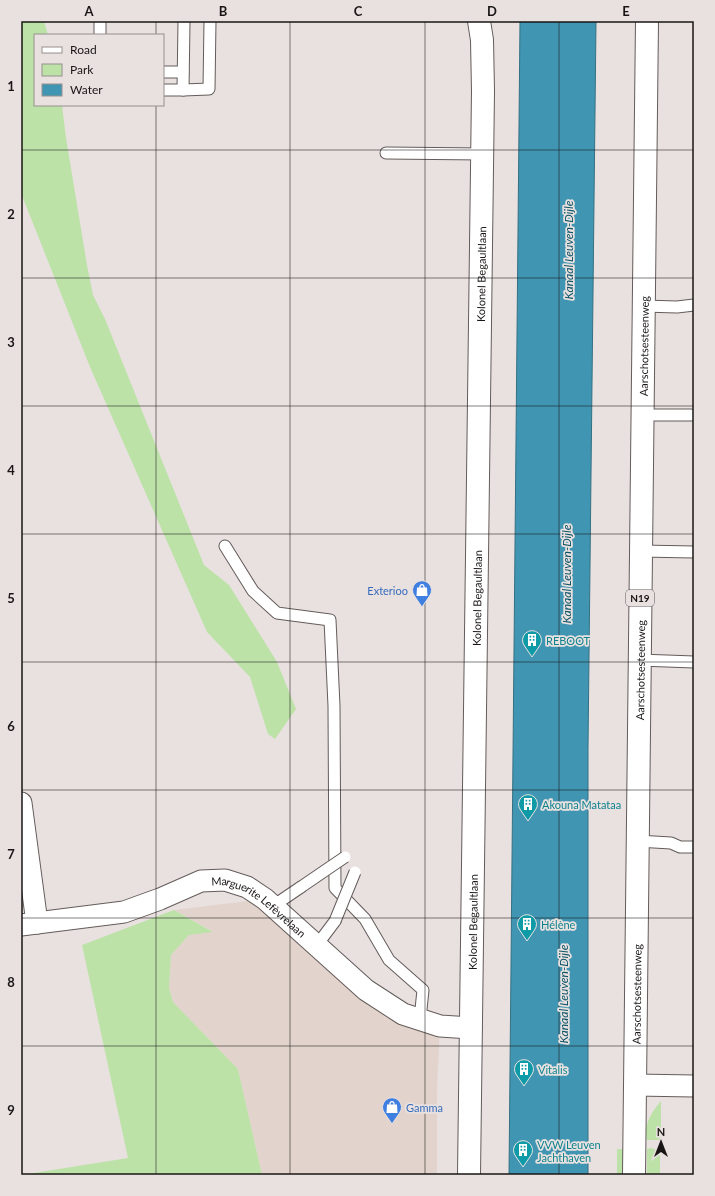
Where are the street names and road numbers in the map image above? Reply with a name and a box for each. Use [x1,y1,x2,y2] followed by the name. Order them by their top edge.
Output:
[474,226,488,322] street label: Kolonel Begaultlaan
[636,296,650,396] street label: Aarschotsesteenweg
[469,550,484,646] street label: Kolonel Begaultlaan
[626,590,654,606] road number: N19
[633,620,647,720] street label: Aarschotsesteenweg
[211,873,309,939] street label: Marguerite Lefèvrelaan
[465,874,479,970] street label: Kolonel Begaultlaan
[629,944,643,1044] street label: Aarschotsesteenweg

